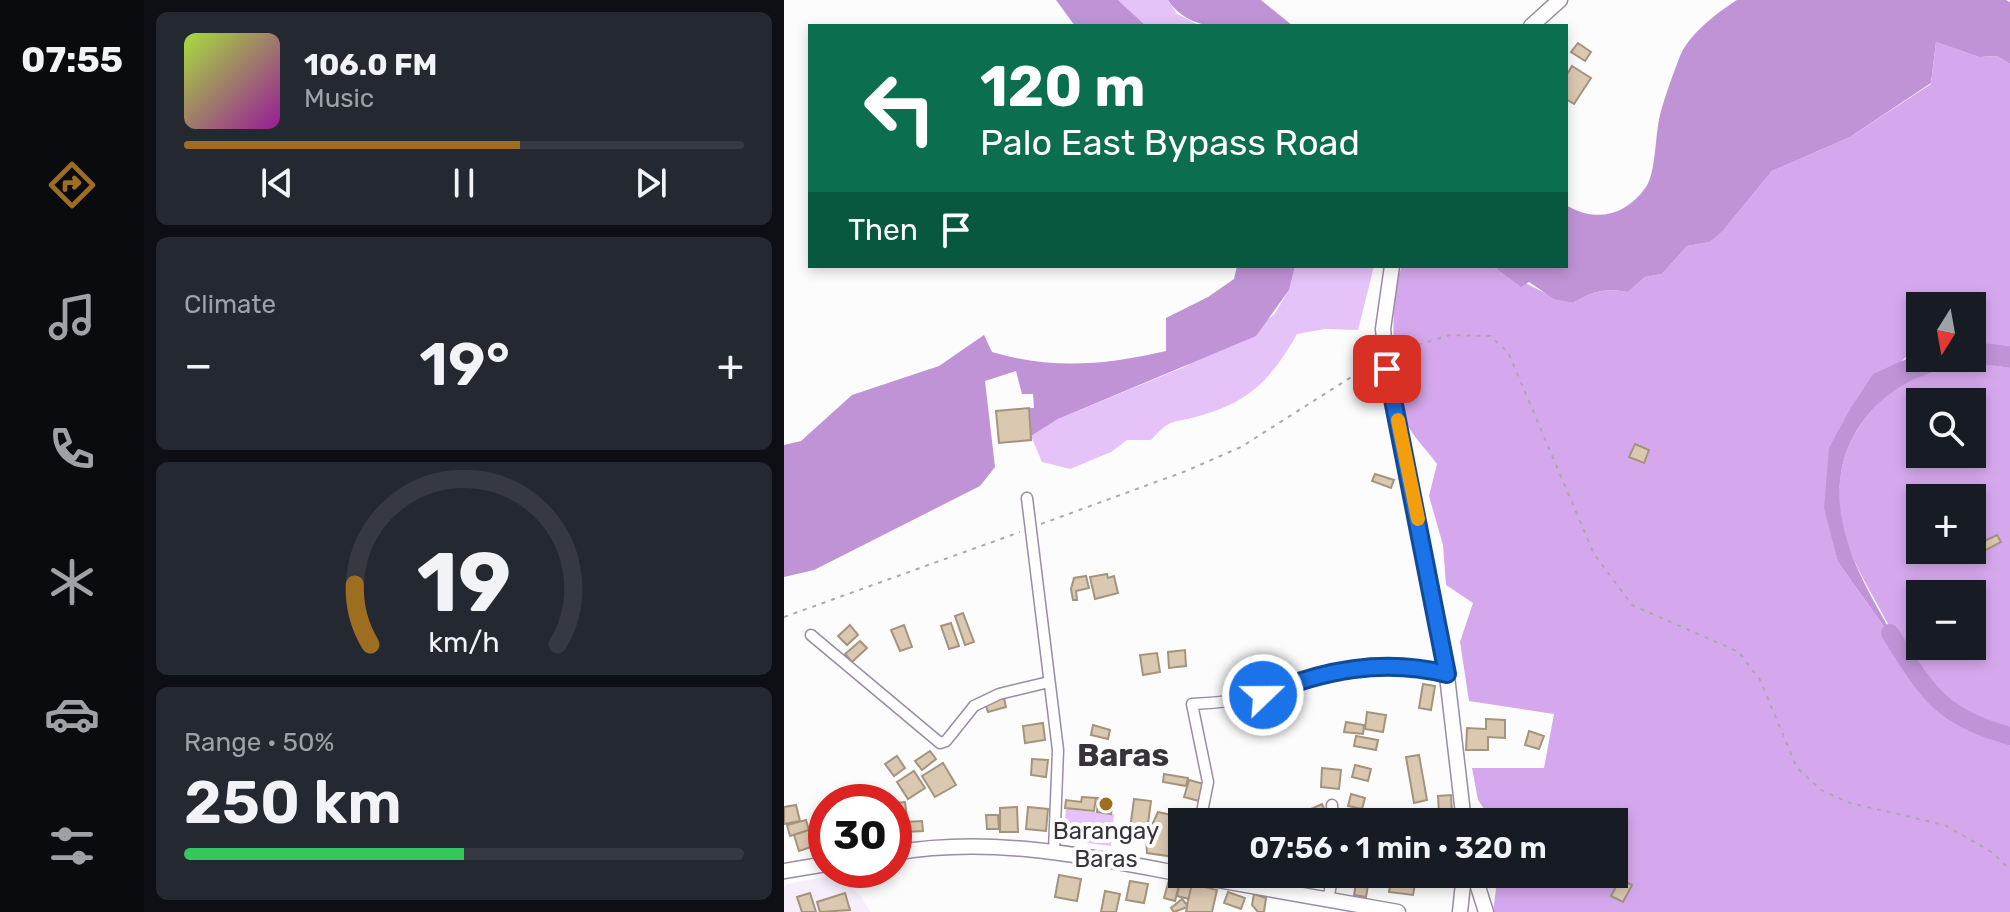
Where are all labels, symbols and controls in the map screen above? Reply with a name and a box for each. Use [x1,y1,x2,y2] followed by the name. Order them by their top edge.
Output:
[21,38,123,81] text: 07:55
[304,47,437,83] text: 106.0 FM
[980,54,1146,120] text: 120 m
[848,56,952,160] icon: left
[304,83,374,114] text: Music
[980,121,1360,164] text: Palo East Bypass Road
[44,157,100,213] icon: directions
[255,161,299,205] icon: previous
[442,161,486,205] icon: pause
[629,161,673,205] icon: next
[934,208,978,252] icon: arrive
[848,212,918,248] text: Then
[44,289,100,345] icon: music
[184,289,276,320] text: Climate
[1906,292,1986,372] north arrow
[1906,292,1986,660] map controls
[419,329,510,400] text: 19°
[1353,335,1421,403] pin
[184,339,213,391] text: −
[717,339,744,391] text: +
[1365,347,1409,391] icon: arrive
[1906,388,1986,468] button: search
[44,421,100,477] icon: phone
[1906,484,1986,564] button: +
[417,532,511,631] text: 19
[44,554,100,610] icon: climate
[1906,580,1986,660] button: −
[428,625,500,659] text: km/h
[1221,653,1305,737] position arrow
[44,686,100,742] icon: car
[184,727,334,758] text: Range · 50%
[1077,736,1169,774] district label: Baras
[184,767,402,838] text: 250 km
[808,784,912,888] speed limit sign: 30
[1097,795,1115,813] marker: Barangay Baras
[1053,817,1159,873] place label: Barangay Baras
[44,818,100,874] icon: filters
[1249,830,1547,866] text: 07:56 · 1 min · 320 m

